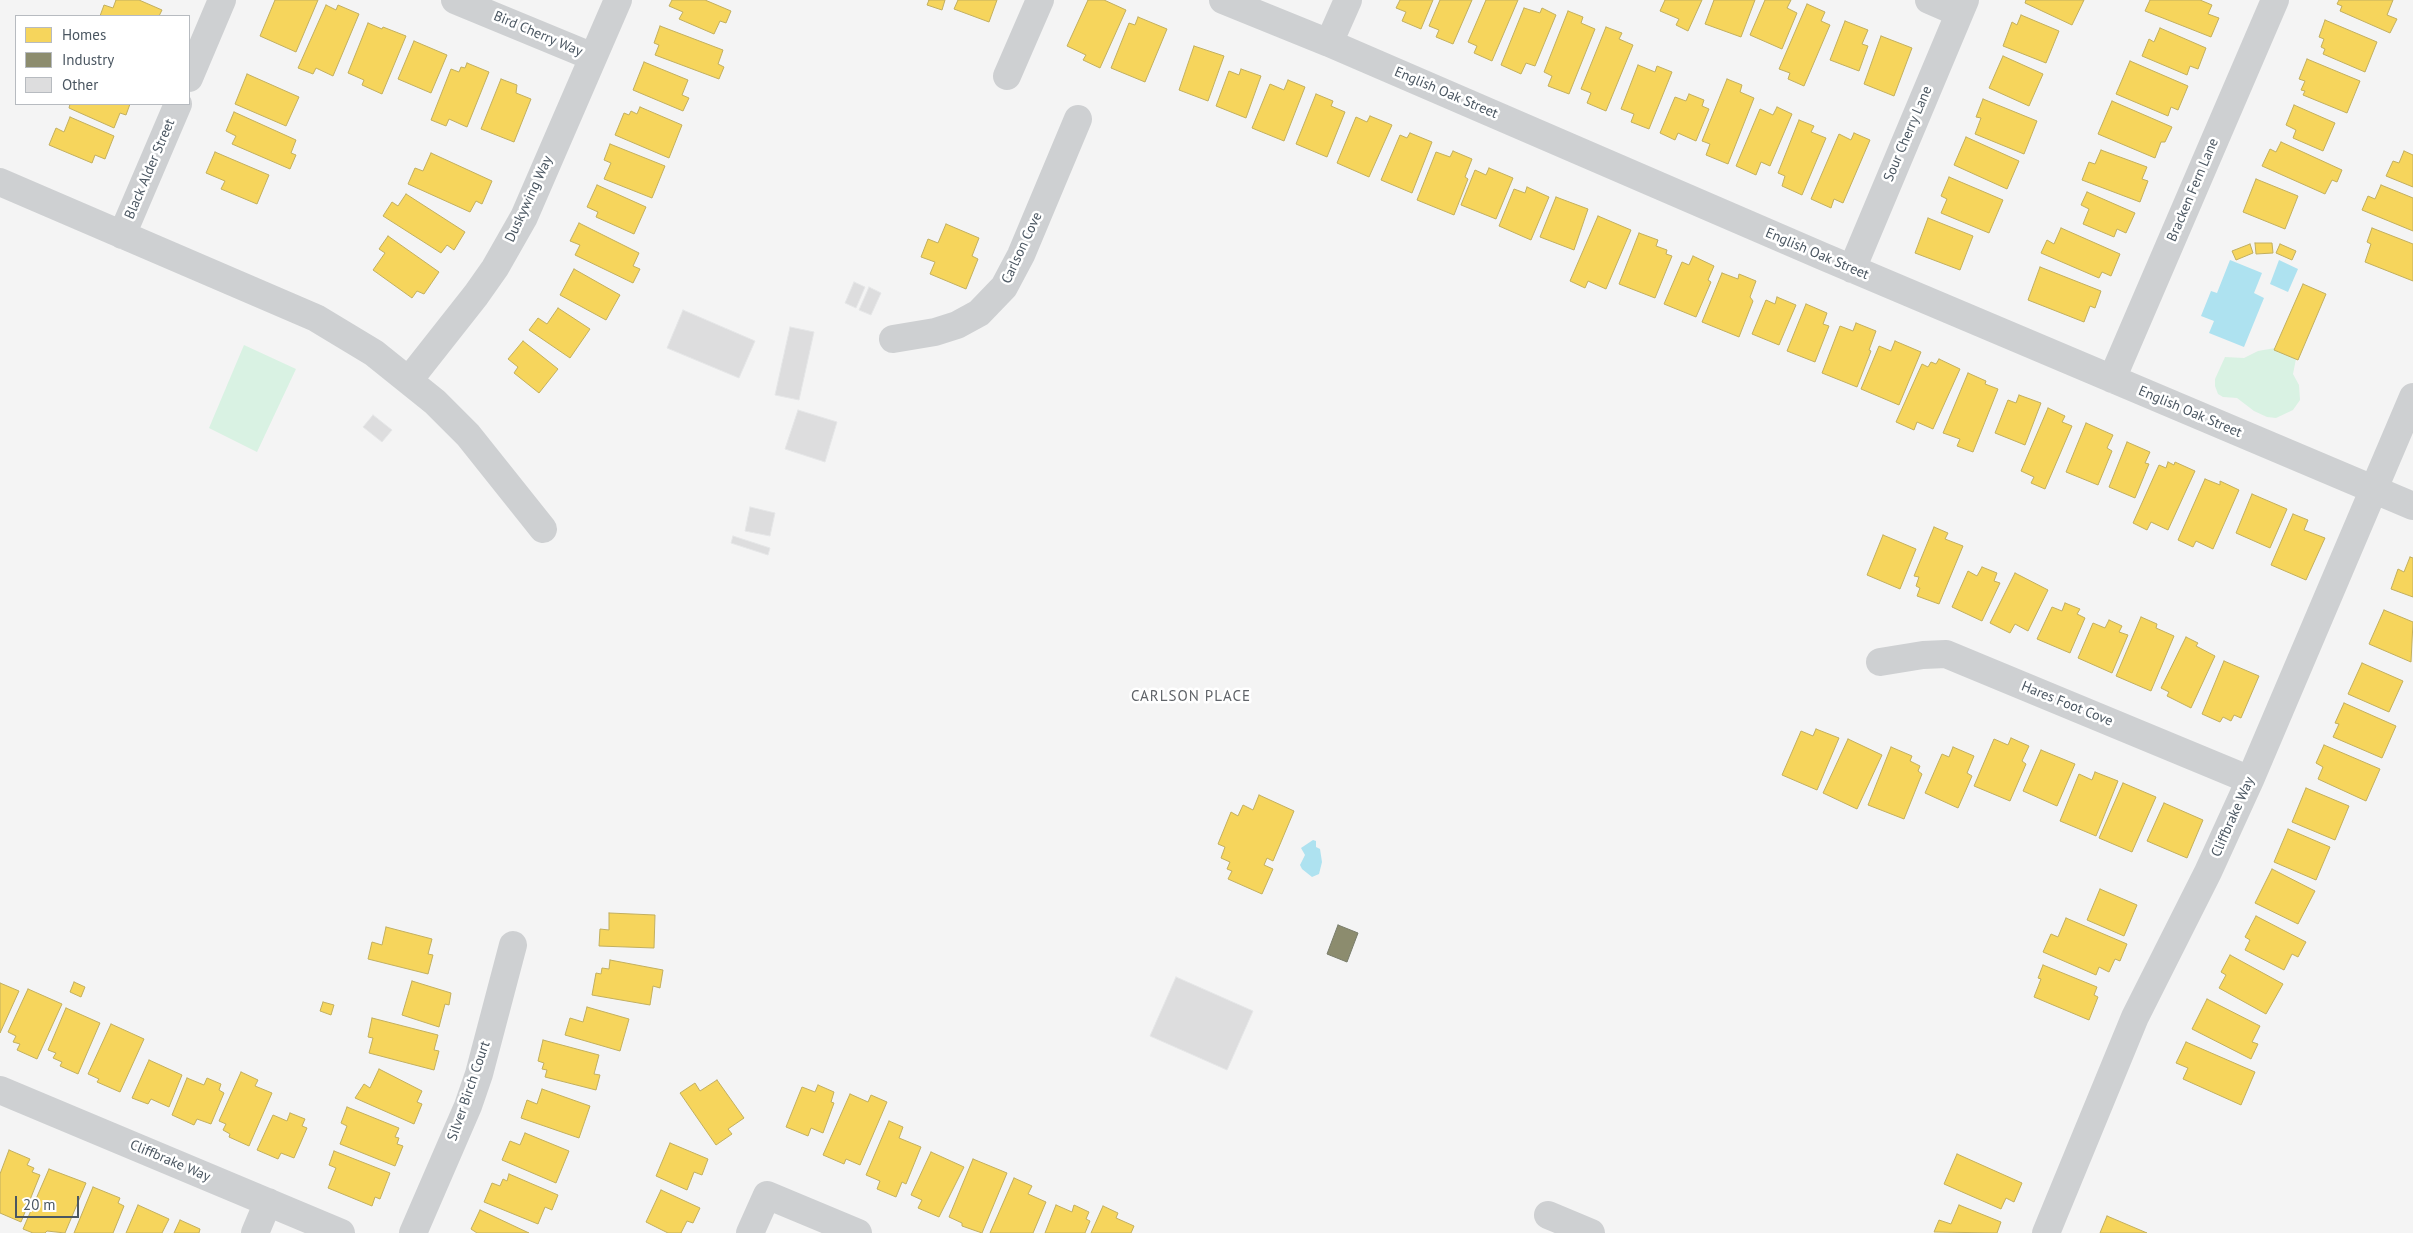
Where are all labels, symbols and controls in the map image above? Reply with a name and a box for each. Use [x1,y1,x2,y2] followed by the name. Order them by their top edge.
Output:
[491,8,585,60] street label: Bird Cherry Way
[15,15,190,105] legend
[62,25,106,44] text: Homes
[62,50,114,69] text: Industry
[1392,64,1500,122] street label: English Oak Street
[62,75,98,94] text: Other
[1880,84,1936,184] street label: Sour Cherry Lane
[121,116,179,222] street label: Black Alder Street
[2164,136,2222,244] street label: Bracken Fern Lane
[502,153,556,245] street label: Duskywing Way
[998,210,1046,286] street label: Carlson Cove
[1763,225,1871,283] street label: English Oak Street
[2136,383,2244,441] street label: English Oak Street
[2019,678,2115,730] street label: Hares Foot Cove
[1129,688,1253,706] district label: CARLSON PLACE
[2208,774,2258,860] street label: Cliffbrake Way
[444,1039,494,1143] street label: Silver Birch Court
[127,1136,213,1186] street label: Cliffbrake Way
[18,1186,81,1218] scale bar
[23,1195,56,1214] text: 20 m

